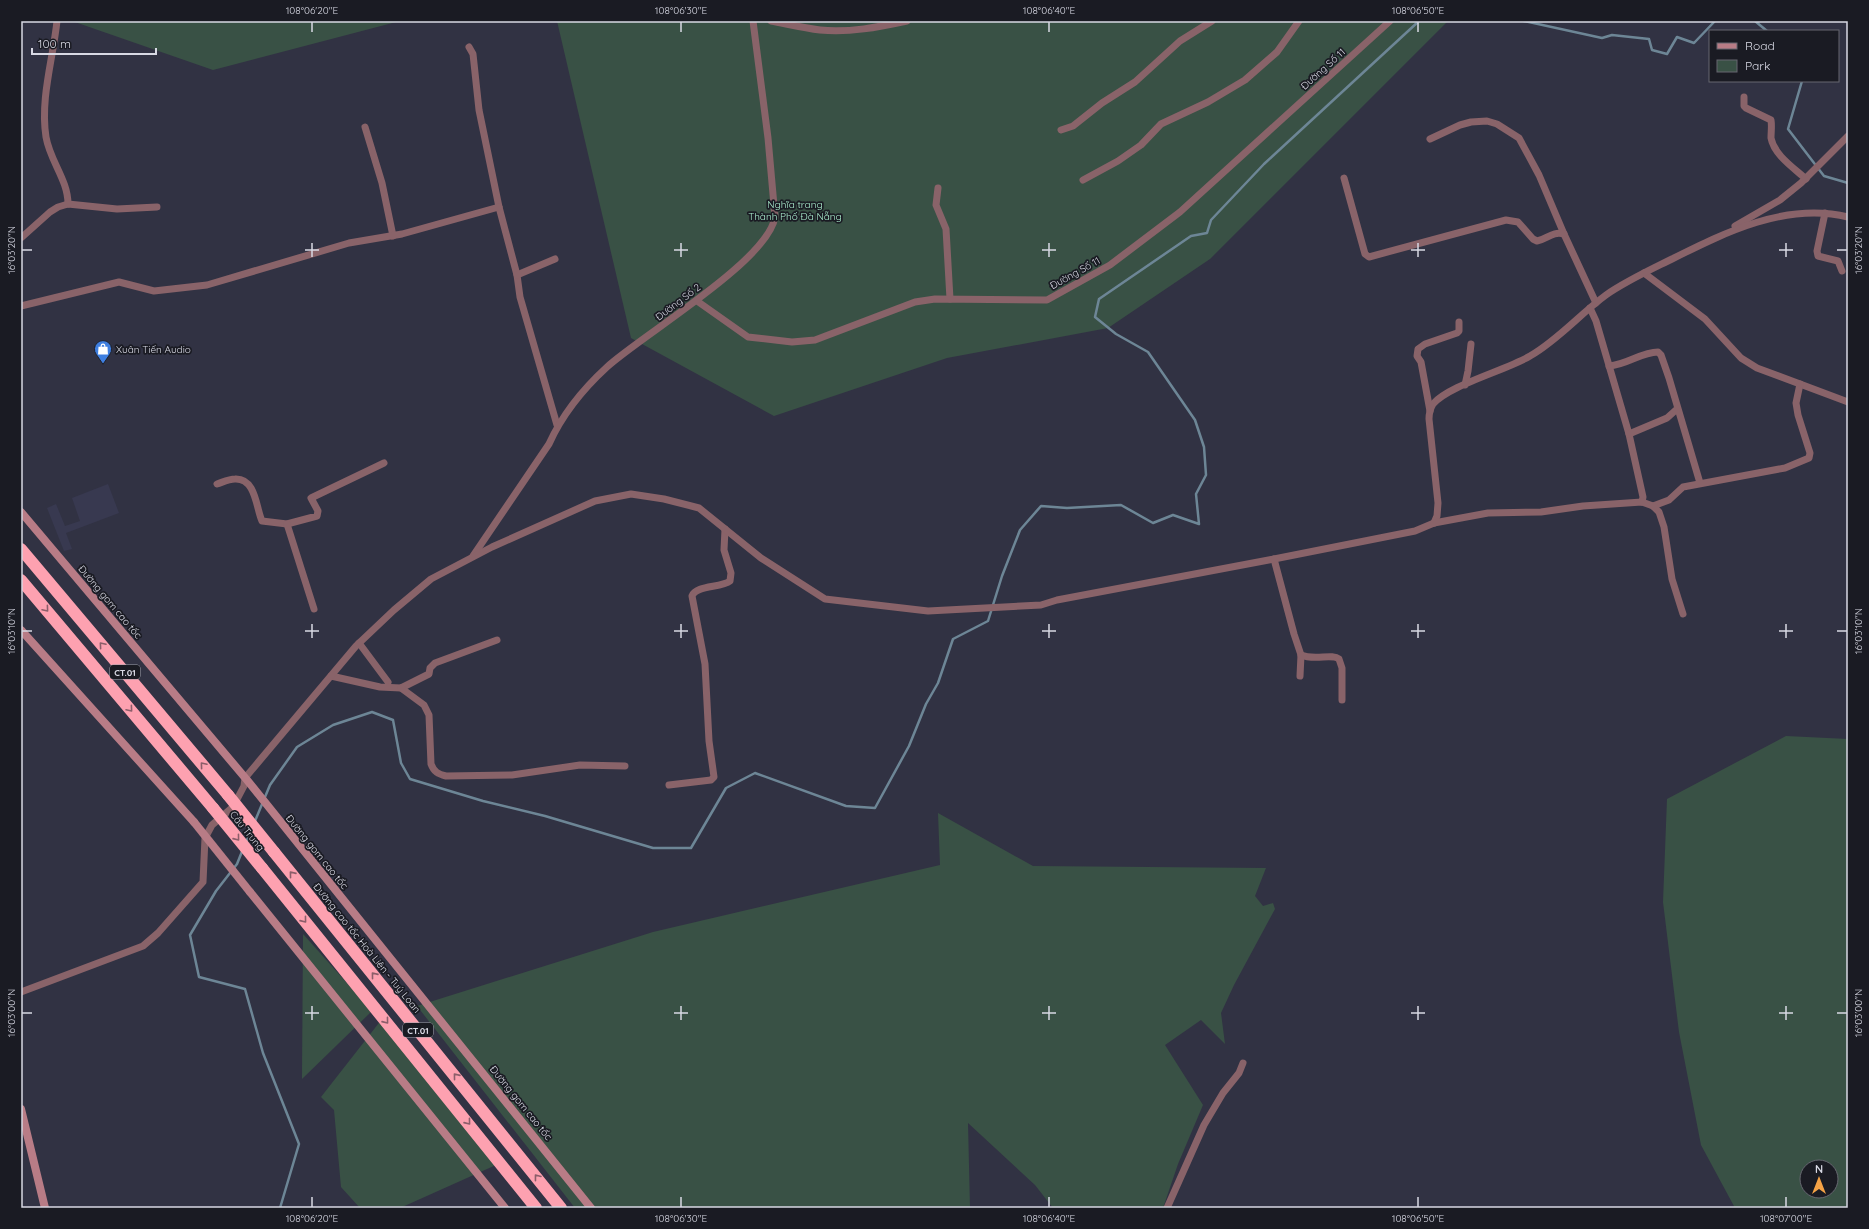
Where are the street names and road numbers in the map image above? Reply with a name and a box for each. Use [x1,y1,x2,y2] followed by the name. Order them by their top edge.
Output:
[1298,46,1348,92] street label: Đường Số 11
[1048,254,1102,292] street label: Đường Số 11
[653,280,704,323] street label: Đường Số 2
[75,562,145,642] street label: Đường gom cao tốc
[110,665,140,679] road number: CT.01
[227,808,267,854] street label: Cầu Trung
[283,812,351,892] street label: Đường gom cao tốc
[311,880,423,1016] street label: Đường cao tốc Hoà Liên - Tuý Loan
[403,1023,433,1037] road number: CT.01
[487,1063,555,1143] street label: Đường gom cao tốc

